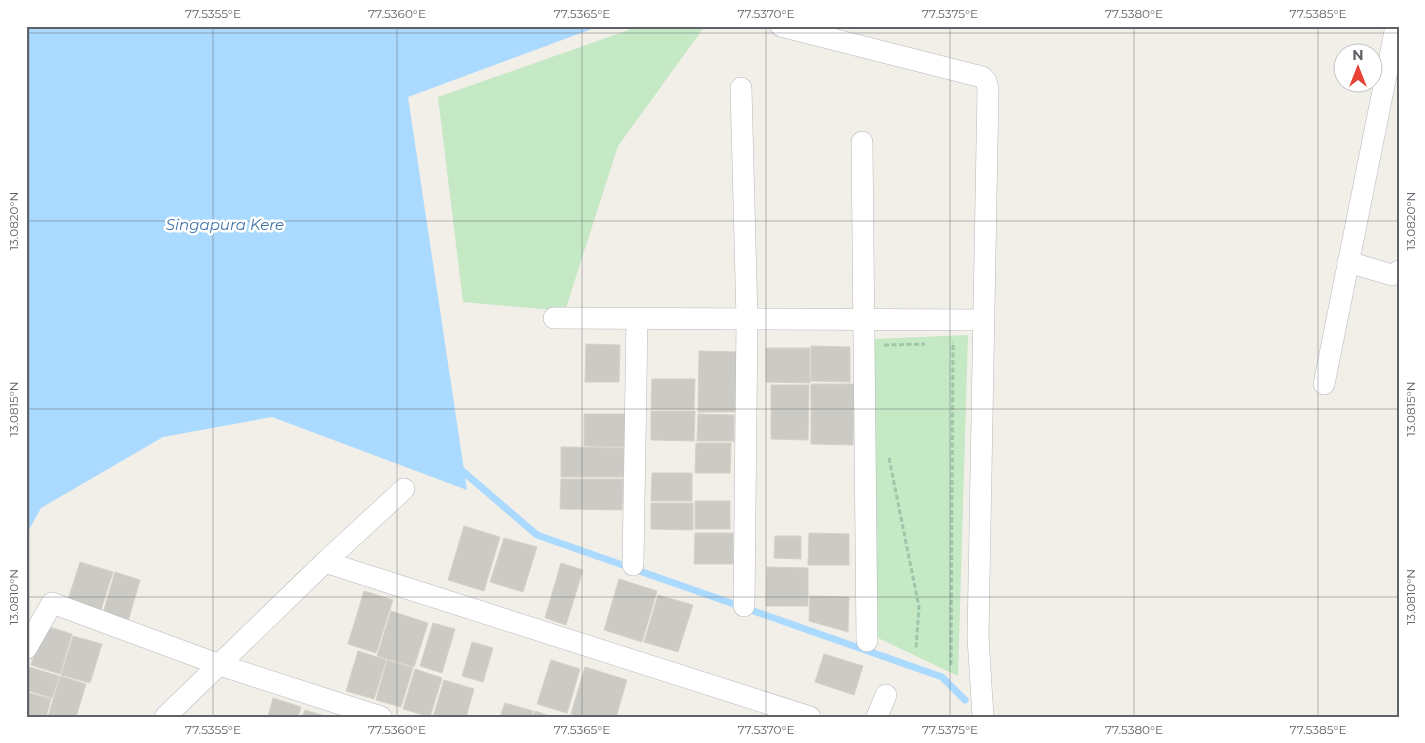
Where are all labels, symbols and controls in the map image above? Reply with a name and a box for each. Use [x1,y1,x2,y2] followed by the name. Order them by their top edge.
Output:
[185,6,241,21] text: 77.5355°E
[368,6,426,21] text: 77.5360°E
[554,6,610,21] text: 77.5365°E
[737,6,795,21] text: 77.5370°E
[922,6,978,21] text: 77.5375°E
[1105,6,1163,21] text: 77.5380°E
[1290,6,1346,21] text: 77.5385°E
[1332,42,1382,92] north arrow
[1352,46,1364,64] text: N
[6,192,21,250] text: 13.0820°N
[1403,192,1418,250] text: 13.0820°N
[166,215,284,234] water label: Singapura Kere
[6,382,21,436] text: 13.0815°N
[1403,382,1418,436] text: 13.0815°N
[6,569,21,625] text: 13.0810°N
[1403,569,1418,625] text: 13.0810°N
[185,722,241,737] text: 77.5355°E
[368,722,426,737] text: 77.5360°E
[554,722,610,737] text: 77.5365°E
[737,722,795,737] text: 77.5370°E
[922,722,978,737] text: 77.5375°E
[1105,722,1163,737] text: 77.5380°E
[1290,722,1346,737] text: 77.5385°E

